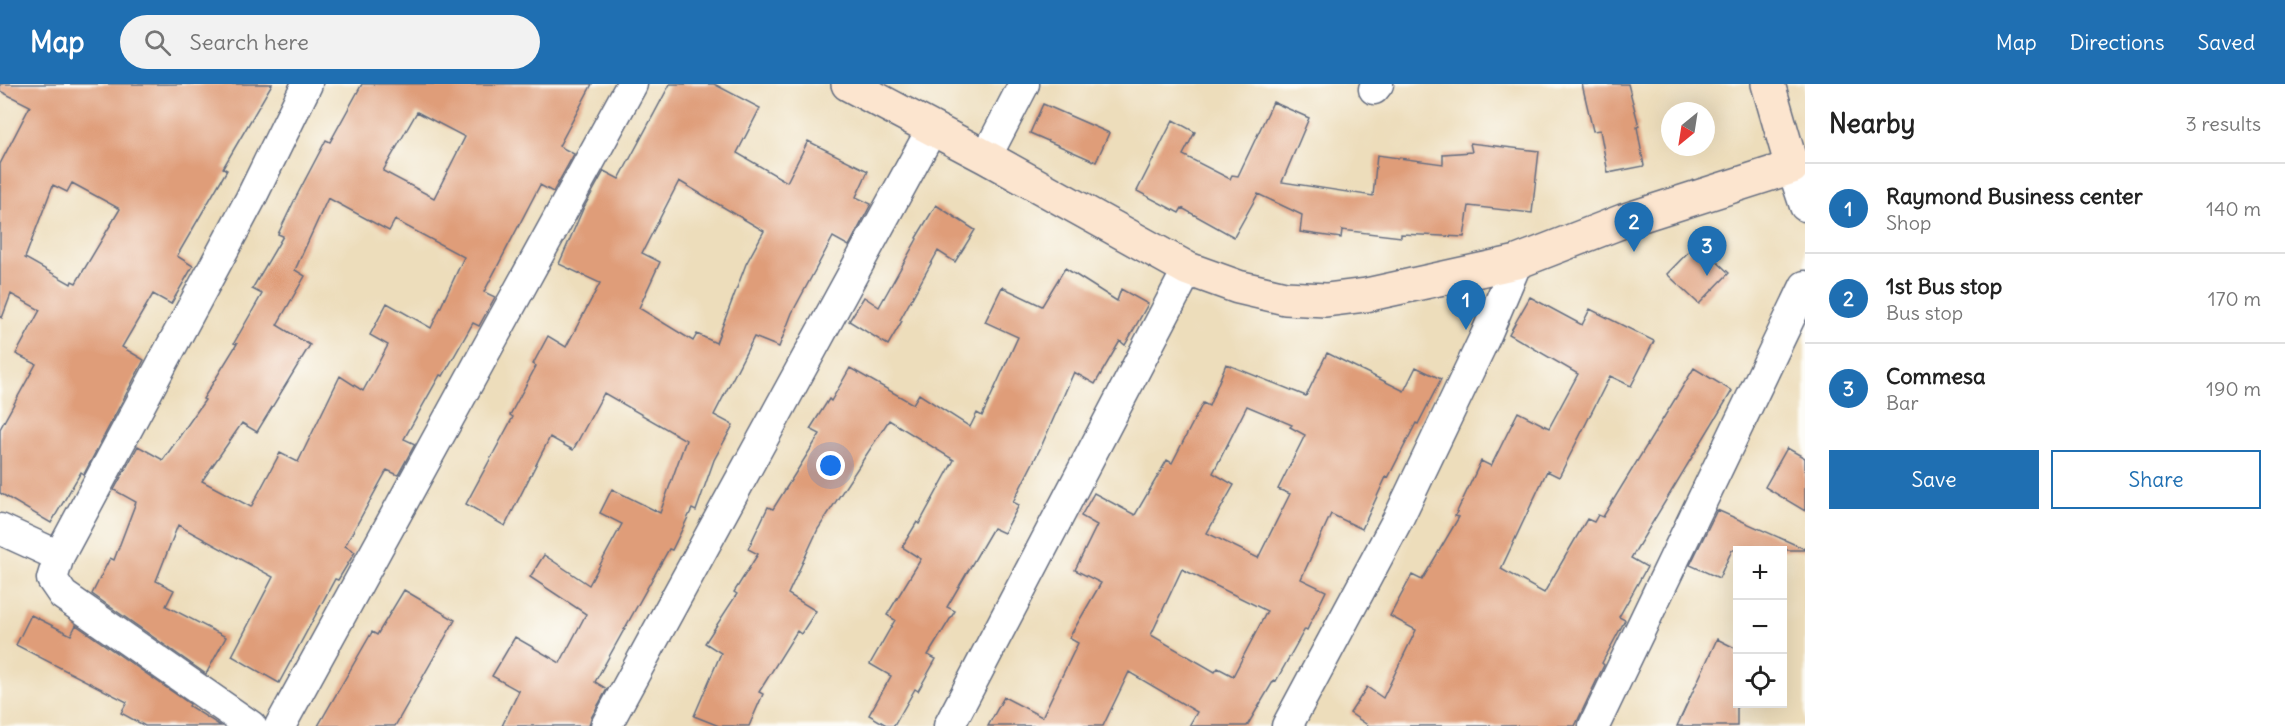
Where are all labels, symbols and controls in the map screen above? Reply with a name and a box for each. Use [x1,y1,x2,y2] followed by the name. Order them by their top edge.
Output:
[120,15,540,69] search box
[30,24,84,60] text: Map
[141,26,174,59] icon: search
[189,28,309,56] text: Search here
[1996,29,2037,56] text: Map
[2070,29,2164,56] text: Directions
[2197,29,2255,56] text: Saved
[1661,102,1715,156] north arrow
[1829,107,1915,140] text: Nearby
[2185,111,2261,136] text: 3 results
[1886,182,2143,210] text: Raymond Business center
[1845,196,1852,221] text: 1
[2206,196,2261,221] text: 140 m
[1614,202,1654,252] pin: 2
[1886,210,1931,235] text: Shop
[1688,226,1726,276] pin: 3
[1886,272,2002,300] text: 1st Bus stop
[1446,280,1486,330] pin: 1
[1843,286,1854,311] text: 2
[2208,286,2261,311] text: 170 m
[1886,300,1963,325] text: Bus stop
[1886,362,1986,390] text: Commesa
[1843,376,1854,401] text: 3
[2206,376,2261,401] text: 190 m
[1886,390,1919,415] text: Bar
[1829,450,2039,509] button: Save
[2051,450,2261,509] button: Share
[816,451,845,480] your location
[1733,546,1787,708] map controls
[1733,546,1787,600] button: +
[1733,600,1787,654] button: −
[1733,654,1787,708] button: locate

